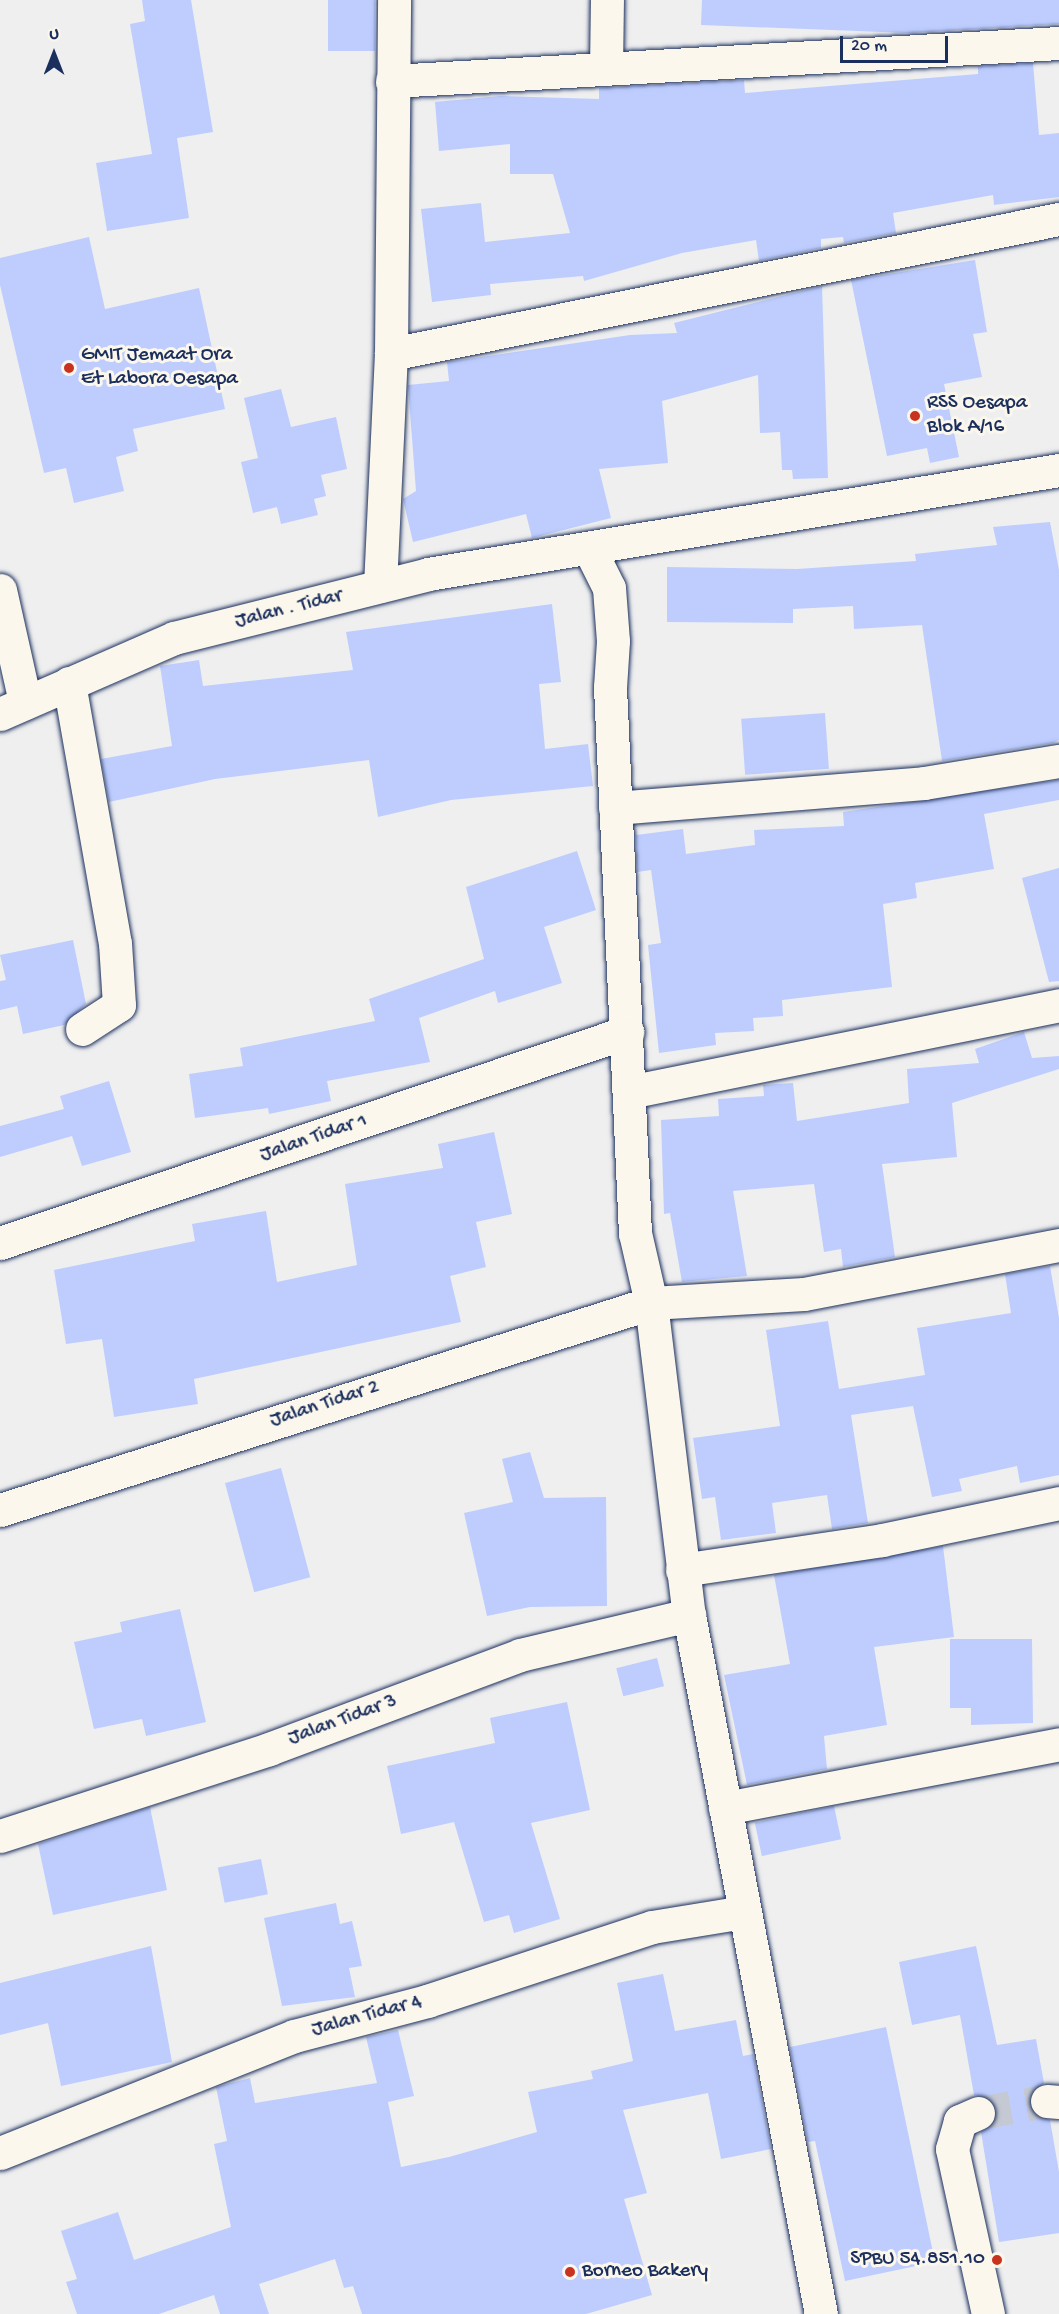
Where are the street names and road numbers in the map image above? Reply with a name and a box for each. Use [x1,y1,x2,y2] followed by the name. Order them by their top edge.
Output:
[233,585,345,635] street label: Jalan . Tidar
[257,1109,371,1169] street label: Jalan Tidar 1
[267,1376,383,1434] street label: Jalan Tidar 2
[285,1690,401,1752] street label: Jalan Tidar 3
[309,1990,425,2044] street label: Jalan Tidar 4

